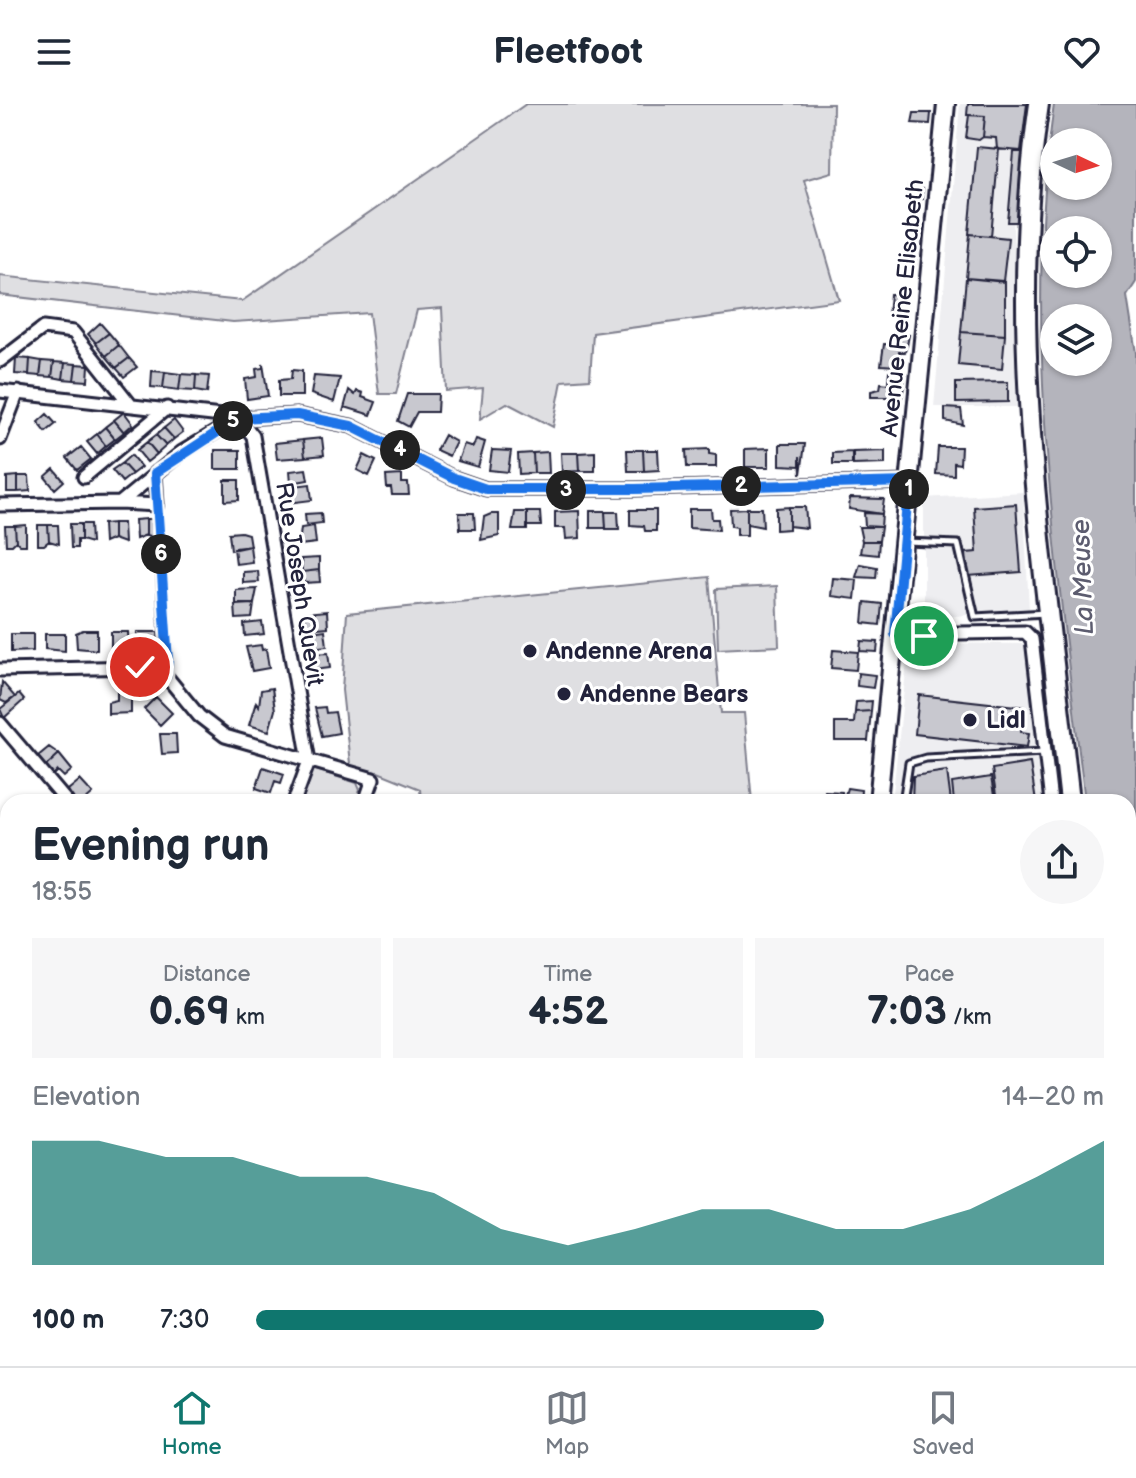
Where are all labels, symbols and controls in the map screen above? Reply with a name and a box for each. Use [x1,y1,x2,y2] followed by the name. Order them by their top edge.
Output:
[32,30,76,74] icon: menu
[1060,30,1104,74] icon: heart
[493,31,643,74] text: Fleetfoot
[1040,128,1112,200] north arrow
[1040,128,1112,376] map controls
[875,178,930,438] street label: Avenue Reine Elisabeth
[1040,216,1112,288] button: locate
[1040,304,1112,376] button: layers
[213,401,253,441] pin: 5
[227,407,239,434] text: 5
[380,430,420,470] pin: 4
[394,436,406,463] text: 4
[721,466,761,506] pin: 2
[889,469,929,509] pin: 1
[546,470,586,510] pin: 3
[734,472,748,499] text: 2
[904,475,914,502] text: 1
[560,476,572,503] text: 3
[269,480,330,689] street label: Rue Joseph Quevit
[1066,519,1101,635] water label: La Meuse
[141,534,181,574] pin: 6
[154,540,168,567] text: 6
[890,602,958,670] pin
[902,614,946,658] icon: arrive
[106,633,174,701] pin
[545,637,713,666] place label: Andenne Arena
[521,642,539,660] marker: Andenne Arena
[118,645,162,689] icon: check
[579,680,749,709] place label: Andenne Bears
[555,685,573,703] marker: Andenne Bears
[986,706,1026,735] place label: Lidl
[961,711,979,729] marker: Lidl
[32,820,269,873] text: Evening run
[1020,820,1104,904] button: share
[32,877,92,908] text: 18:55
[163,961,251,988] text: Distance
[544,961,592,988] text: Time
[904,961,954,988] text: Pace
[149,988,230,1036] text: 0.69
[528,988,608,1036] text: 4:52
[867,988,947,1036] text: 7:03
[230,1004,265,1031] text: km
[947,1004,992,1031] text: /km
[32,1082,140,1113] text: Elevation
[1002,1082,1104,1113] text: 14–20 m
[32,1305,105,1336] text: 100 m
[160,1305,209,1336] text: 7:30
[162,1386,222,1461] tab: Home
[545,1386,589,1461] tab: Map
[913,1386,974,1461] tab: Saved

